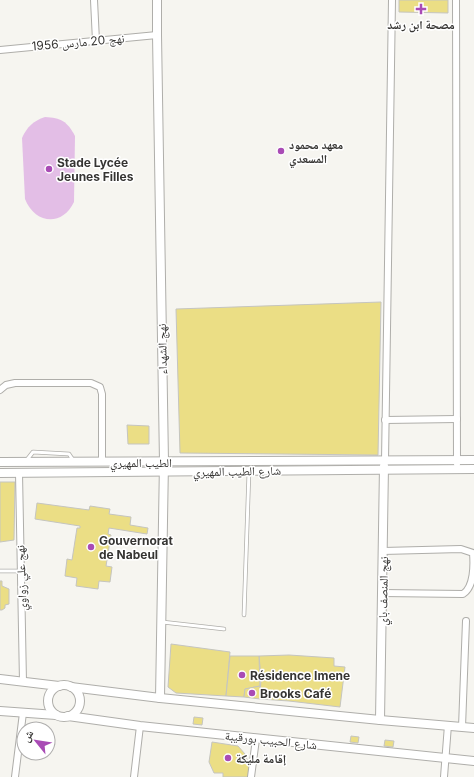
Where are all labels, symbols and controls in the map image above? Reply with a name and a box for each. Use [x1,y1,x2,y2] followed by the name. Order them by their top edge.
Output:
[415,3,427,15] marker: مصحة ابن رشد
[387,17,455,33] place label: مصحة ابن رشد
[31,30,125,54] street label: نهج 20 مارس 1956
[289,137,343,168] place label: معهد محمود المسعدي
[276,146,286,156] marker: معهد محمود المسعدي
[57,155,134,184] place label: Stade Lycée Jeunes Filles
[44,164,54,174] marker: Stade Lycée Jeunes Filles
[154,323,170,375] street label: نهج الشهداء
[110,455,172,473] street label: الطيب المهيري
[193,463,281,482] street label: شارع الطيب المهيري
[99,533,173,562] place label: Gouvernorat de Nabeul
[86,542,96,552] marker: Gouvernorat de Nabeul
[12,545,33,611] street label: نهج علي زواوي
[375,556,394,626] street label: نهج المنصف باي
[250,668,350,683] place label: Résidence Imene
[237,670,247,680] marker: Résidence Imene
[260,686,331,701] place label: Brooks Café
[247,688,257,698] marker: Brooks Café
[16,721,56,761] north arrow
[18,727,37,745] text: ش
[224,728,318,753] street label: شارع الحبيب بورقيبة
[236,751,286,766] place label: إقامة مليكة
[223,753,233,763] marker: إقامة مليكة

